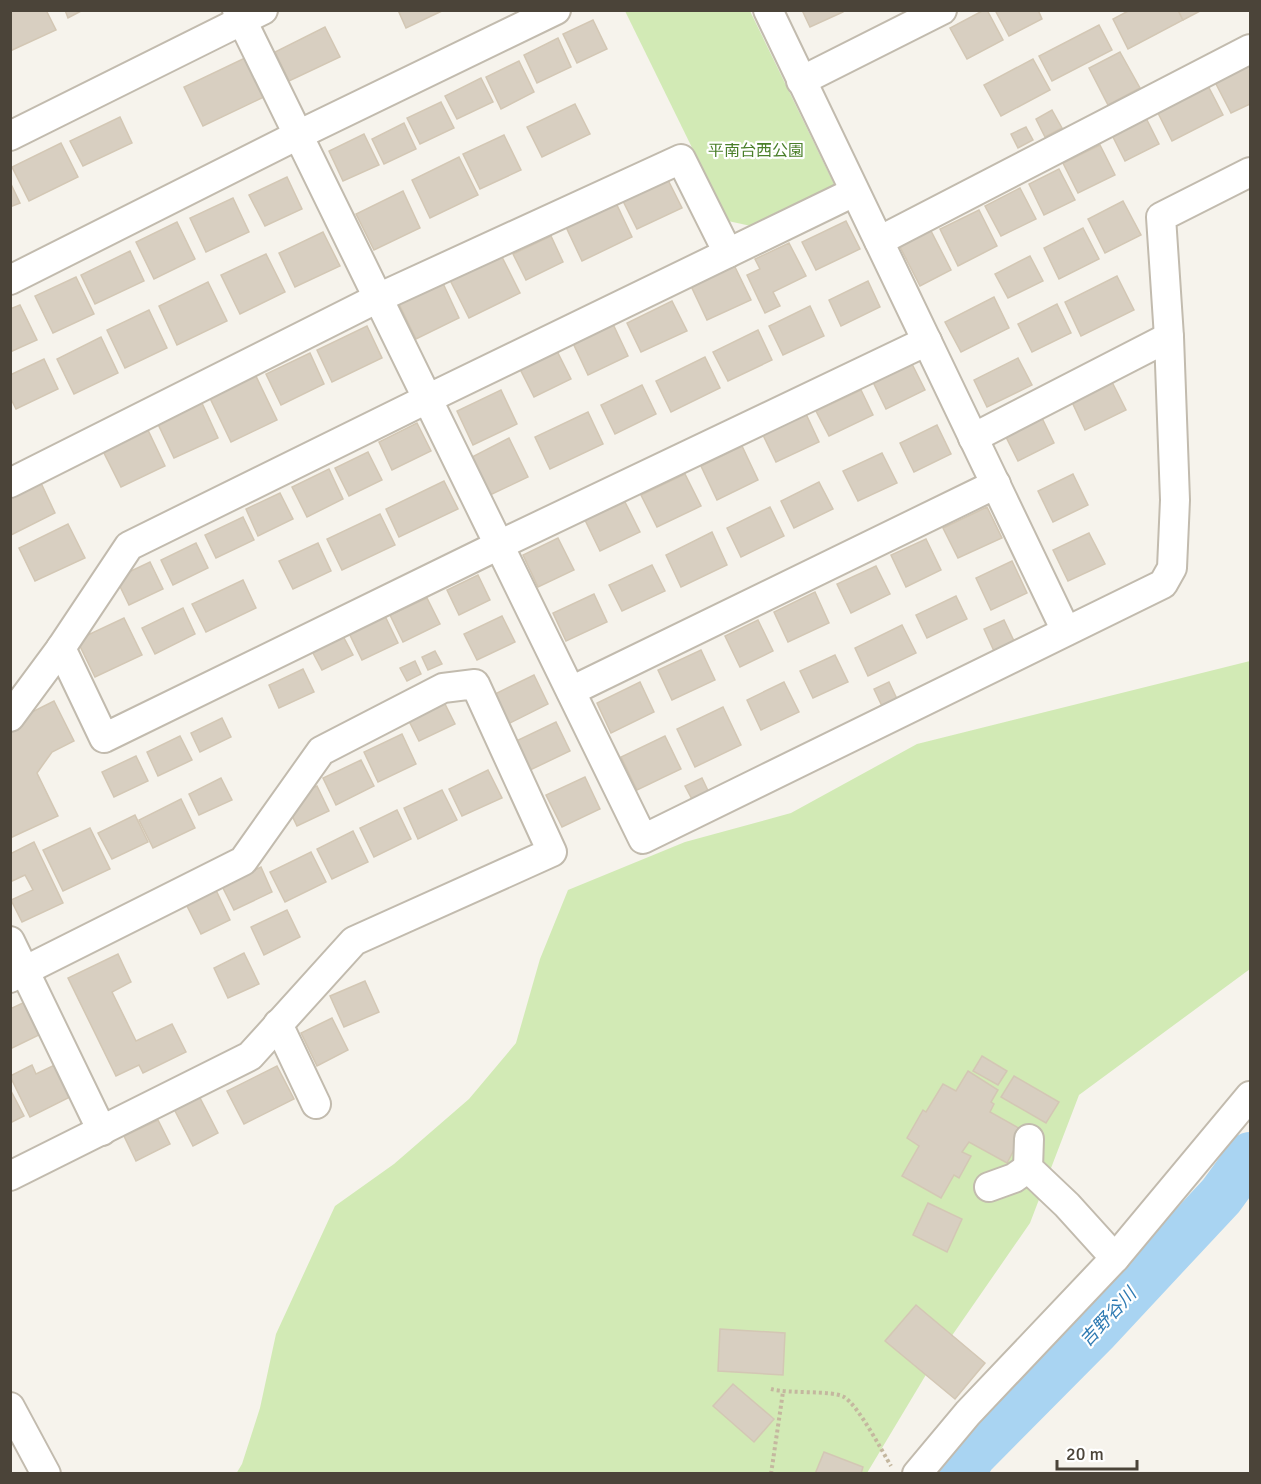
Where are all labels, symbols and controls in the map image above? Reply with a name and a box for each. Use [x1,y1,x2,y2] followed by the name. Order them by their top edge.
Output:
[708,141,804,161] park label: 平南台西公園
[1075,1282,1142,1351] water label: 吉野谷川
[1057,1433,1136,1471] scale bar
[1066,1443,1104,1465] text: 20 m

